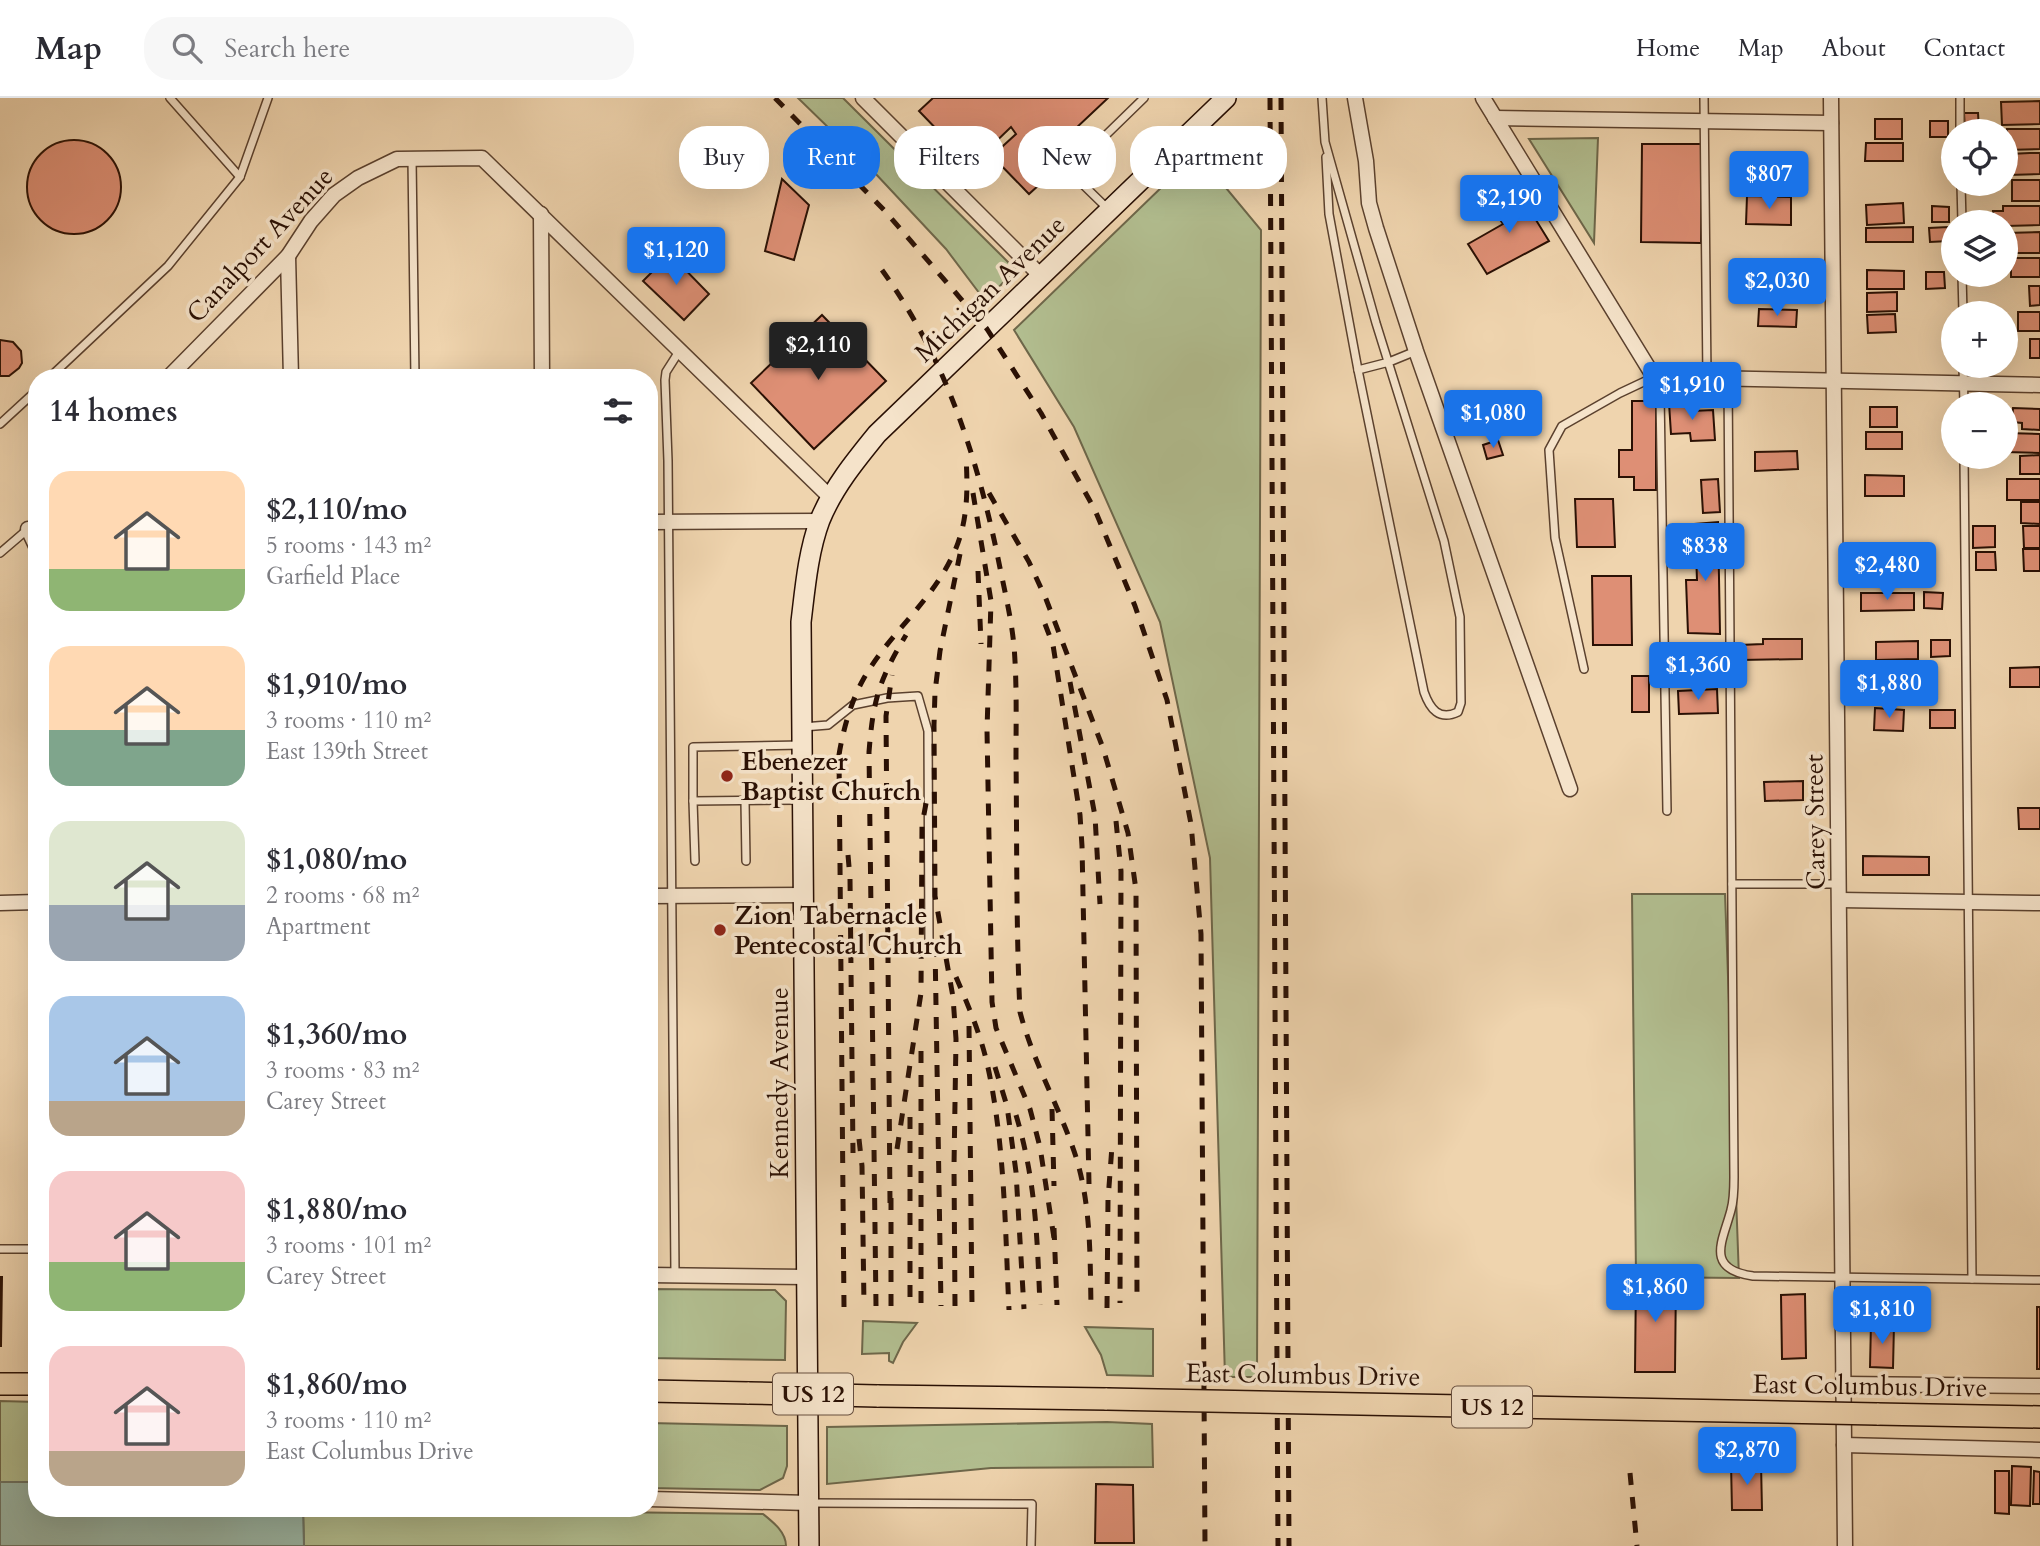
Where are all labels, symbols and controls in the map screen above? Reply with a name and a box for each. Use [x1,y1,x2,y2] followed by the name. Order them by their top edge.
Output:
[144,17,634,80] search box
[35,26,102,71] text: Map
[168,29,206,67] icon: search
[224,31,350,66] text: Search here
[1636,32,1700,65] text: Home
[1738,32,1784,65] text: Map
[1822,32,1886,65] text: About
[1924,32,2005,65] text: Contact
[1941,119,2018,469] map controls
[1941,119,2018,196] button: locate
[679,126,769,189] chip: Buy
[783,126,880,189] chip: Rent
[894,126,1004,189] chip: Filters
[1018,126,1116,189] chip: New
[1130,126,1287,189] chip: Apartment
[1728,152,1810,211] pin: $807
[1745,158,1793,189] text: $807
[179,160,341,330] street label: Canalport Avenue
[1452,176,1566,235] pin: $2,190
[1476,182,1542,213] text: $2,190
[907,208,1073,370] street label: Michigan Avenue
[1941,210,2018,287] button: layers
[619,228,733,287] pin: $1,120
[643,234,709,265] text: $1,120
[1720,258,1834,318] pin: $2,030
[1744,265,1810,296] text: $2,030
[1941,301,2018,378] button: +
[761,322,875,382] pin: $2,110
[785,329,851,360] text: $2,110
[1635,362,1749,422] pin: $1,910
[1659,369,1725,400] text: $1,910
[1436,390,1550,450] pin: $1,080
[49,391,178,432] text: 14 homes
[599,392,637,430] icon: filters
[1941,392,2018,469] button: −
[1460,397,1526,428] text: $1,080
[266,489,407,530] text: $2,110/mo
[105,499,189,583] icon: home
[1664,524,1746,583] pin: $838
[266,530,431,561] text: 5 rooms · 143 m²
[1681,530,1729,561] text: $838
[1830,542,1944,602] pin: $2,480
[1854,549,1920,580] text: $2,480
[266,561,401,592] text: Garfield Place
[1641,642,1755,702] pin: $1,360
[1665,649,1731,680] text: $1,360
[1832,660,1946,720] pin: $1,880
[266,664,407,705] text: $1,910/mo
[1856,667,1922,698] text: $1,880
[105,674,189,758] icon: home
[266,705,431,736] text: 3 rooms · 110 m²
[266,736,428,767] text: East 139th Street
[741,744,921,809] place label: Ebenezer Baptist Church
[1796,754,1834,890] street label: Carey Street
[719,768,735,784] marker: Ebenezer Baptist Church
[266,839,407,880] text: $1,080/mo
[105,849,189,933] icon: home
[266,880,419,911] text: 2 rooms · 68 m²
[734,898,962,963] place label: Zion Tabernacle Pentecostal Church
[266,911,370,942] text: Apartment
[712,922,728,938] marker: Zion Tabernacle Pentecostal Church
[762,987,797,1179] street label: Kennedy Avenue
[266,1014,407,1055] text: $1,360/mo
[105,1024,189,1108] icon: home
[266,1055,419,1086] text: 3 rooms · 83 m²
[266,1086,386,1117] text: Carey Street
[266,1189,407,1230] text: $1,880/mo
[105,1199,189,1283] icon: home
[266,1230,431,1261] text: 3 rooms · 101 m²
[266,1261,386,1292] text: Carey Street
[1598,1264,1712,1324] pin: $1,860
[1622,1271,1688,1302] text: $1,860
[1825,1286,1939,1346] pin: $1,810
[1849,1293,1915,1324] text: $1,810
[1185,1355,1421,1395] street label: East Columbus Drive
[266,1364,407,1405] text: $1,860/mo
[1752,1366,1988,1406] street label: East Columbus Drive
[105,1374,189,1458] icon: home
[773,1374,853,1414] road number: US 12
[1452,1386,1532,1428] road number: US 12
[266,1405,431,1436] text: 3 rooms · 110 m²
[1690,1428,1804,1487] pin: $2,870
[1714,1434,1780,1465] text: $2,870
[266,1436,474,1467] text: East Columbus Drive

